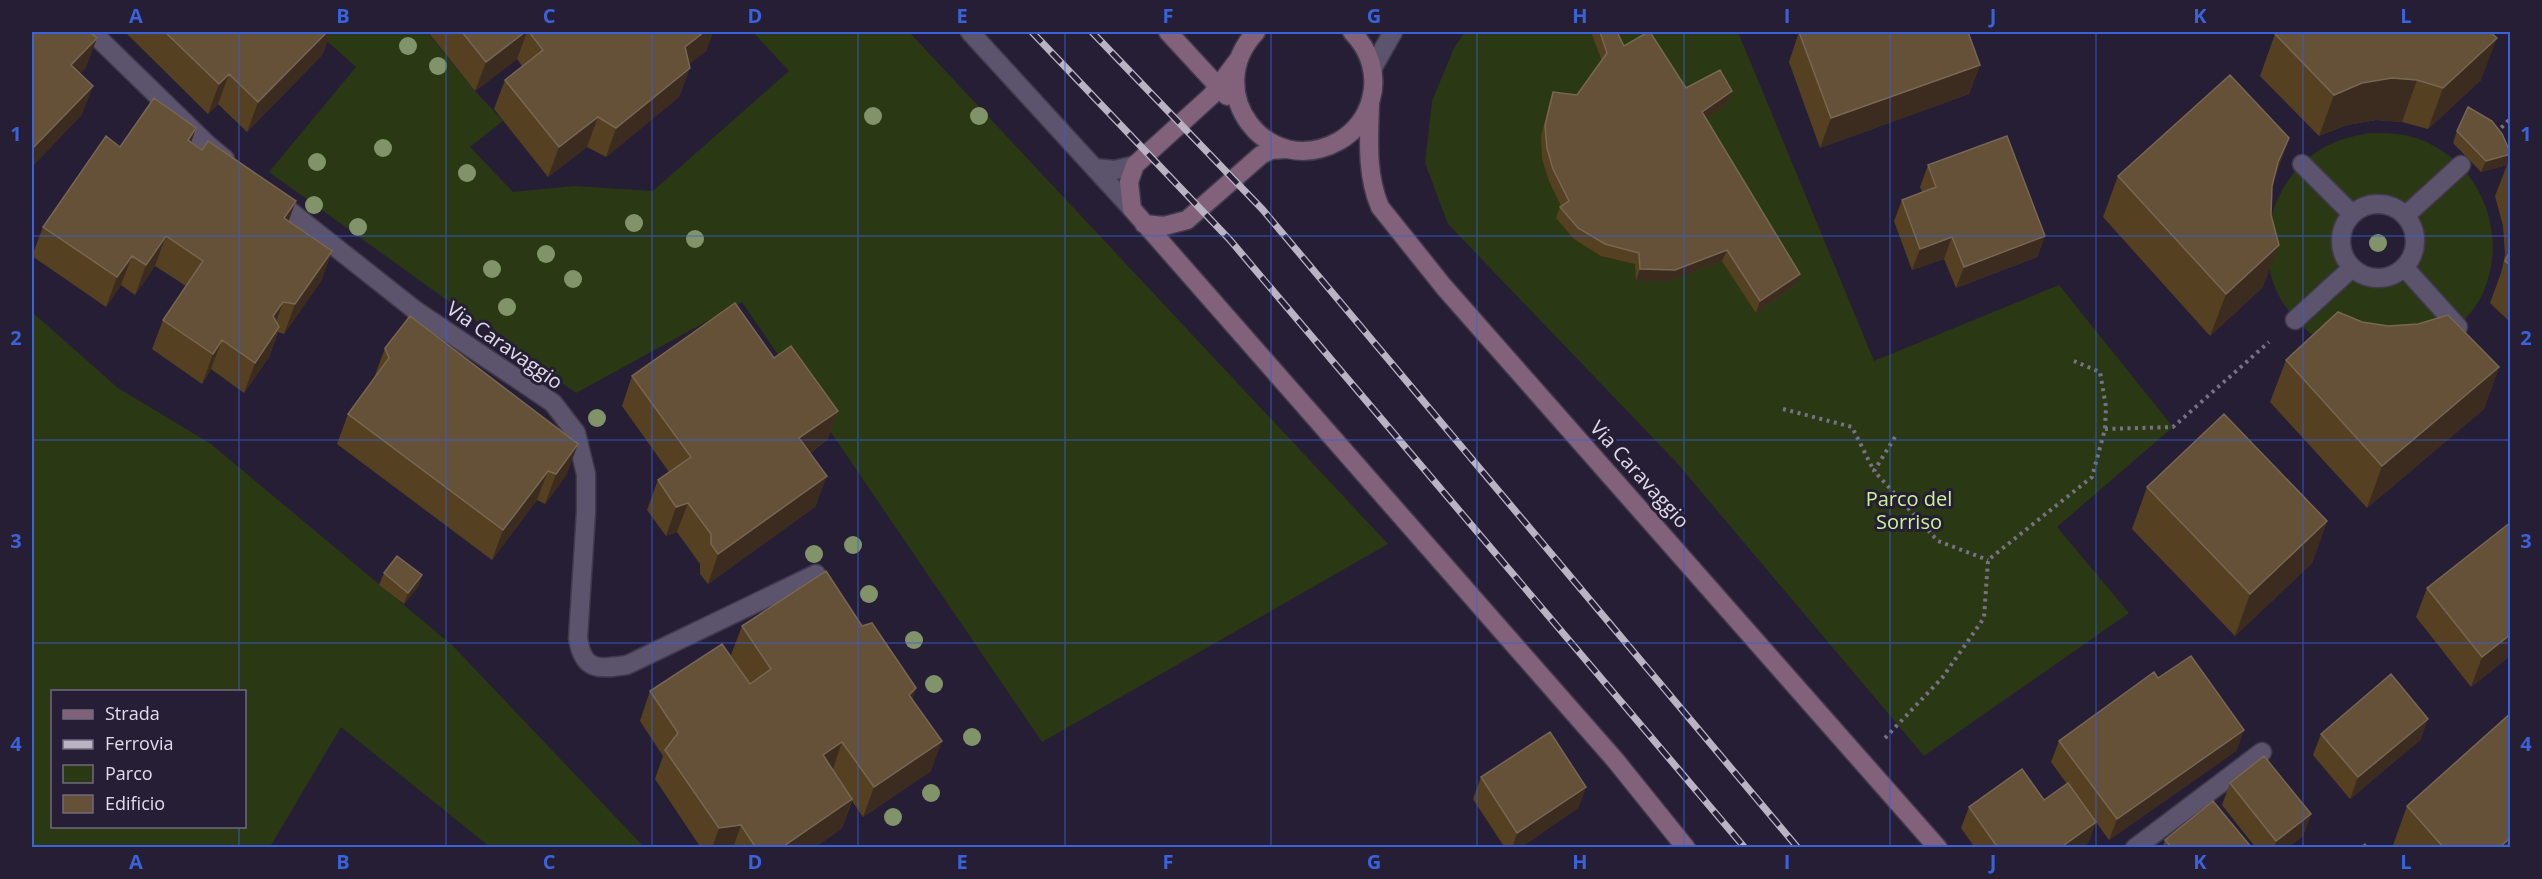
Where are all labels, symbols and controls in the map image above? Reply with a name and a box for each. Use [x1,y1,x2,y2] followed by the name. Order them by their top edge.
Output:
[129,2,143,29] text: A
[336,2,350,29] text: B
[543,2,556,29] text: C
[748,2,762,29] text: D
[956,2,968,29] text: E
[1163,2,1173,29] text: F
[1367,2,1381,29] text: G
[1572,2,1588,29] text: H
[1784,2,1790,29] text: I
[1988,2,1996,29] text: J
[2193,2,2207,29] text: K
[2400,2,2412,29] text: L
[10,120,22,147] text: 1
[2520,120,2532,147] text: 1
[441,295,569,395] street label: Via Caravaggio
[10,324,22,351] text: 2
[2520,324,2532,351] text: 2
[1584,414,1696,534] street label: Via Caravaggio
[1866,485,1952,535] park label: Parco del Sorriso
[10,527,22,554] text: 3
[2520,527,2532,554] text: 3
[51,690,246,828] legend
[105,701,160,725] text: Strada
[10,730,22,757] text: 4
[2520,730,2532,757] text: 4
[105,731,173,755] text: Ferrovia
[105,761,153,785] text: Parco
[105,791,165,815] text: Edificio
[129,848,143,875] text: A
[336,848,350,875] text: B
[543,848,556,875] text: C
[748,848,762,875] text: D
[956,848,968,875] text: E
[1163,848,1173,875] text: F
[1367,848,1381,875] text: G
[1572,848,1588,875] text: H
[1784,848,1790,875] text: I
[1988,848,1996,875] text: J
[2193,848,2207,875] text: K
[2400,848,2412,875] text: L

